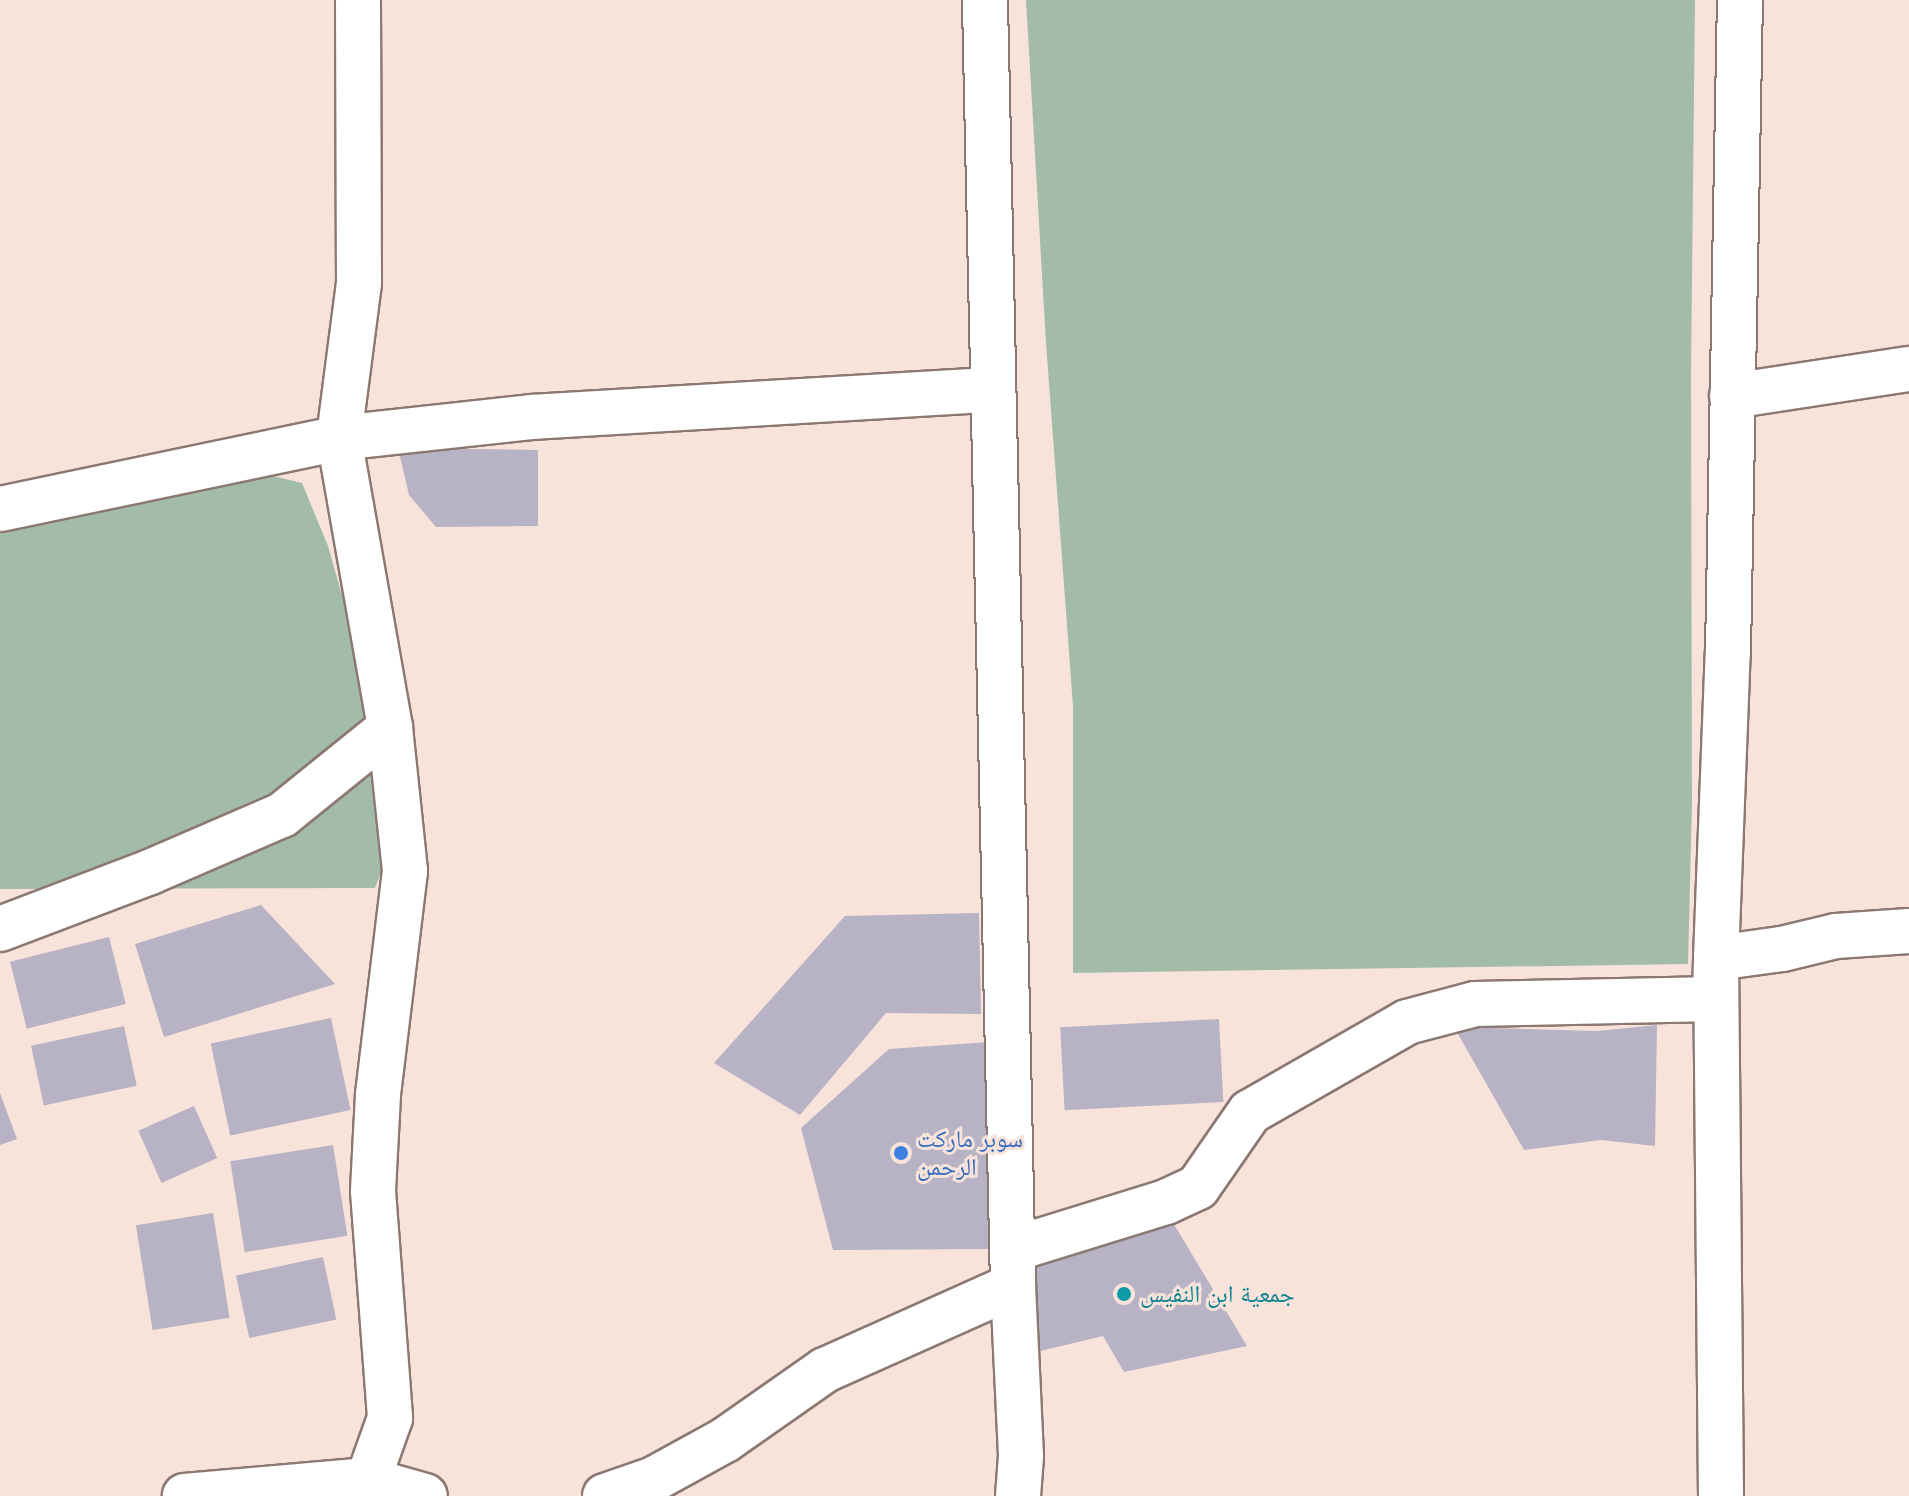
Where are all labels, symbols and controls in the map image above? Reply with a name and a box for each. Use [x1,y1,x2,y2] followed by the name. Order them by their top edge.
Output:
[917,1125,1023,1181] place label: سوبر ماركت الرحمن
[892,1144,910,1162] marker: سوبر ماركت الرحمن
[1140,1280,1295,1308] place label: جمعية ابن النفيس
[1115,1285,1133,1303] marker: جمعية ابن النفيس

